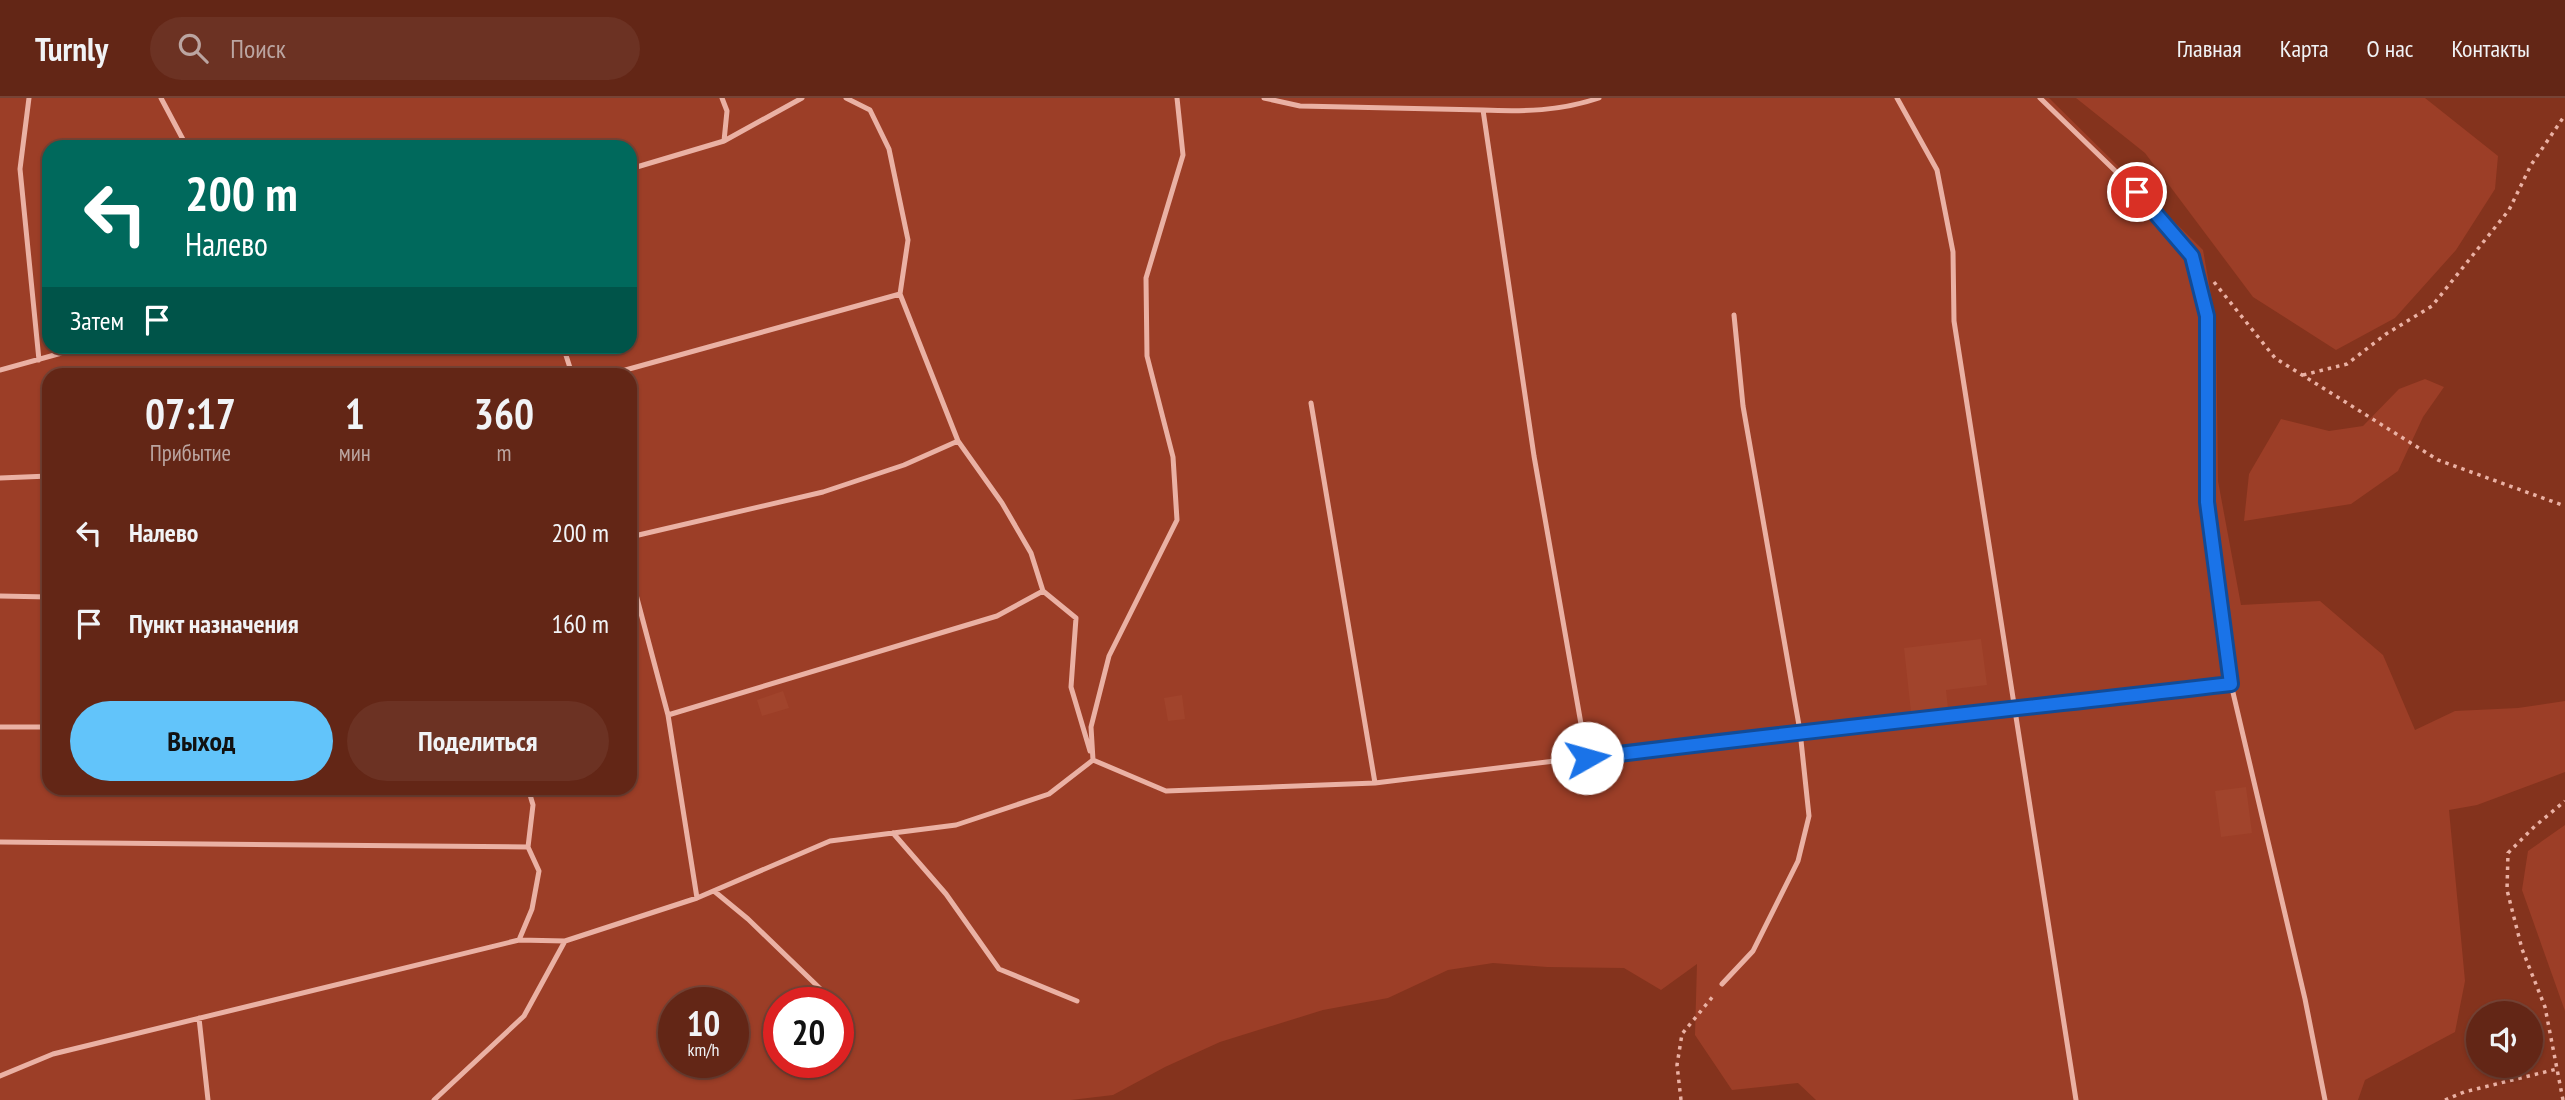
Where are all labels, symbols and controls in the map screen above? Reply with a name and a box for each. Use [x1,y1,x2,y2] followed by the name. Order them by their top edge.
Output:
[150,17,640,80] search box
[35,27,108,70] text: Turnly
[174,29,212,67] icon: search
[230,32,286,65] text: Поиск
[2177,33,2242,64] text: Главная
[2280,33,2329,64] text: Карта
[2367,33,2413,64] text: О нас
[2451,33,2530,64] text: Контакты
[185,161,298,225] text: 200 m
[2107,162,2167,222] pin
[70,168,161,259] icon: left
[2118,173,2156,211] icon: arrive
[185,223,268,265] text: Налево
[138,301,176,339] icon: arrive
[70,304,124,337] text: Затем
[145,386,236,441] text: 07:17
[345,386,365,441] text: 1
[474,386,534,441] text: 360
[150,438,231,467] text: Прибытие
[339,438,371,467] text: мин
[496,438,511,467] text: m
[70,514,108,552] icon: left
[129,516,198,549] text: Налево
[551,516,609,549] text: 200 m
[70,605,108,643] icon: arrive
[129,607,299,640] text: Пункт назначения
[551,607,609,640] text: 160 m
[70,701,333,781] button: Выход
[347,701,609,781] button: Поделиться
[1550,721,1624,795] position arrow
[763,987,854,1078] speed limit sign: 20
[687,1000,720,1046] text: 10
[2466,1001,2543,1078] map controls
[2466,1001,2543,1078] button: sound
[688,1038,719,1061] text: km/h

